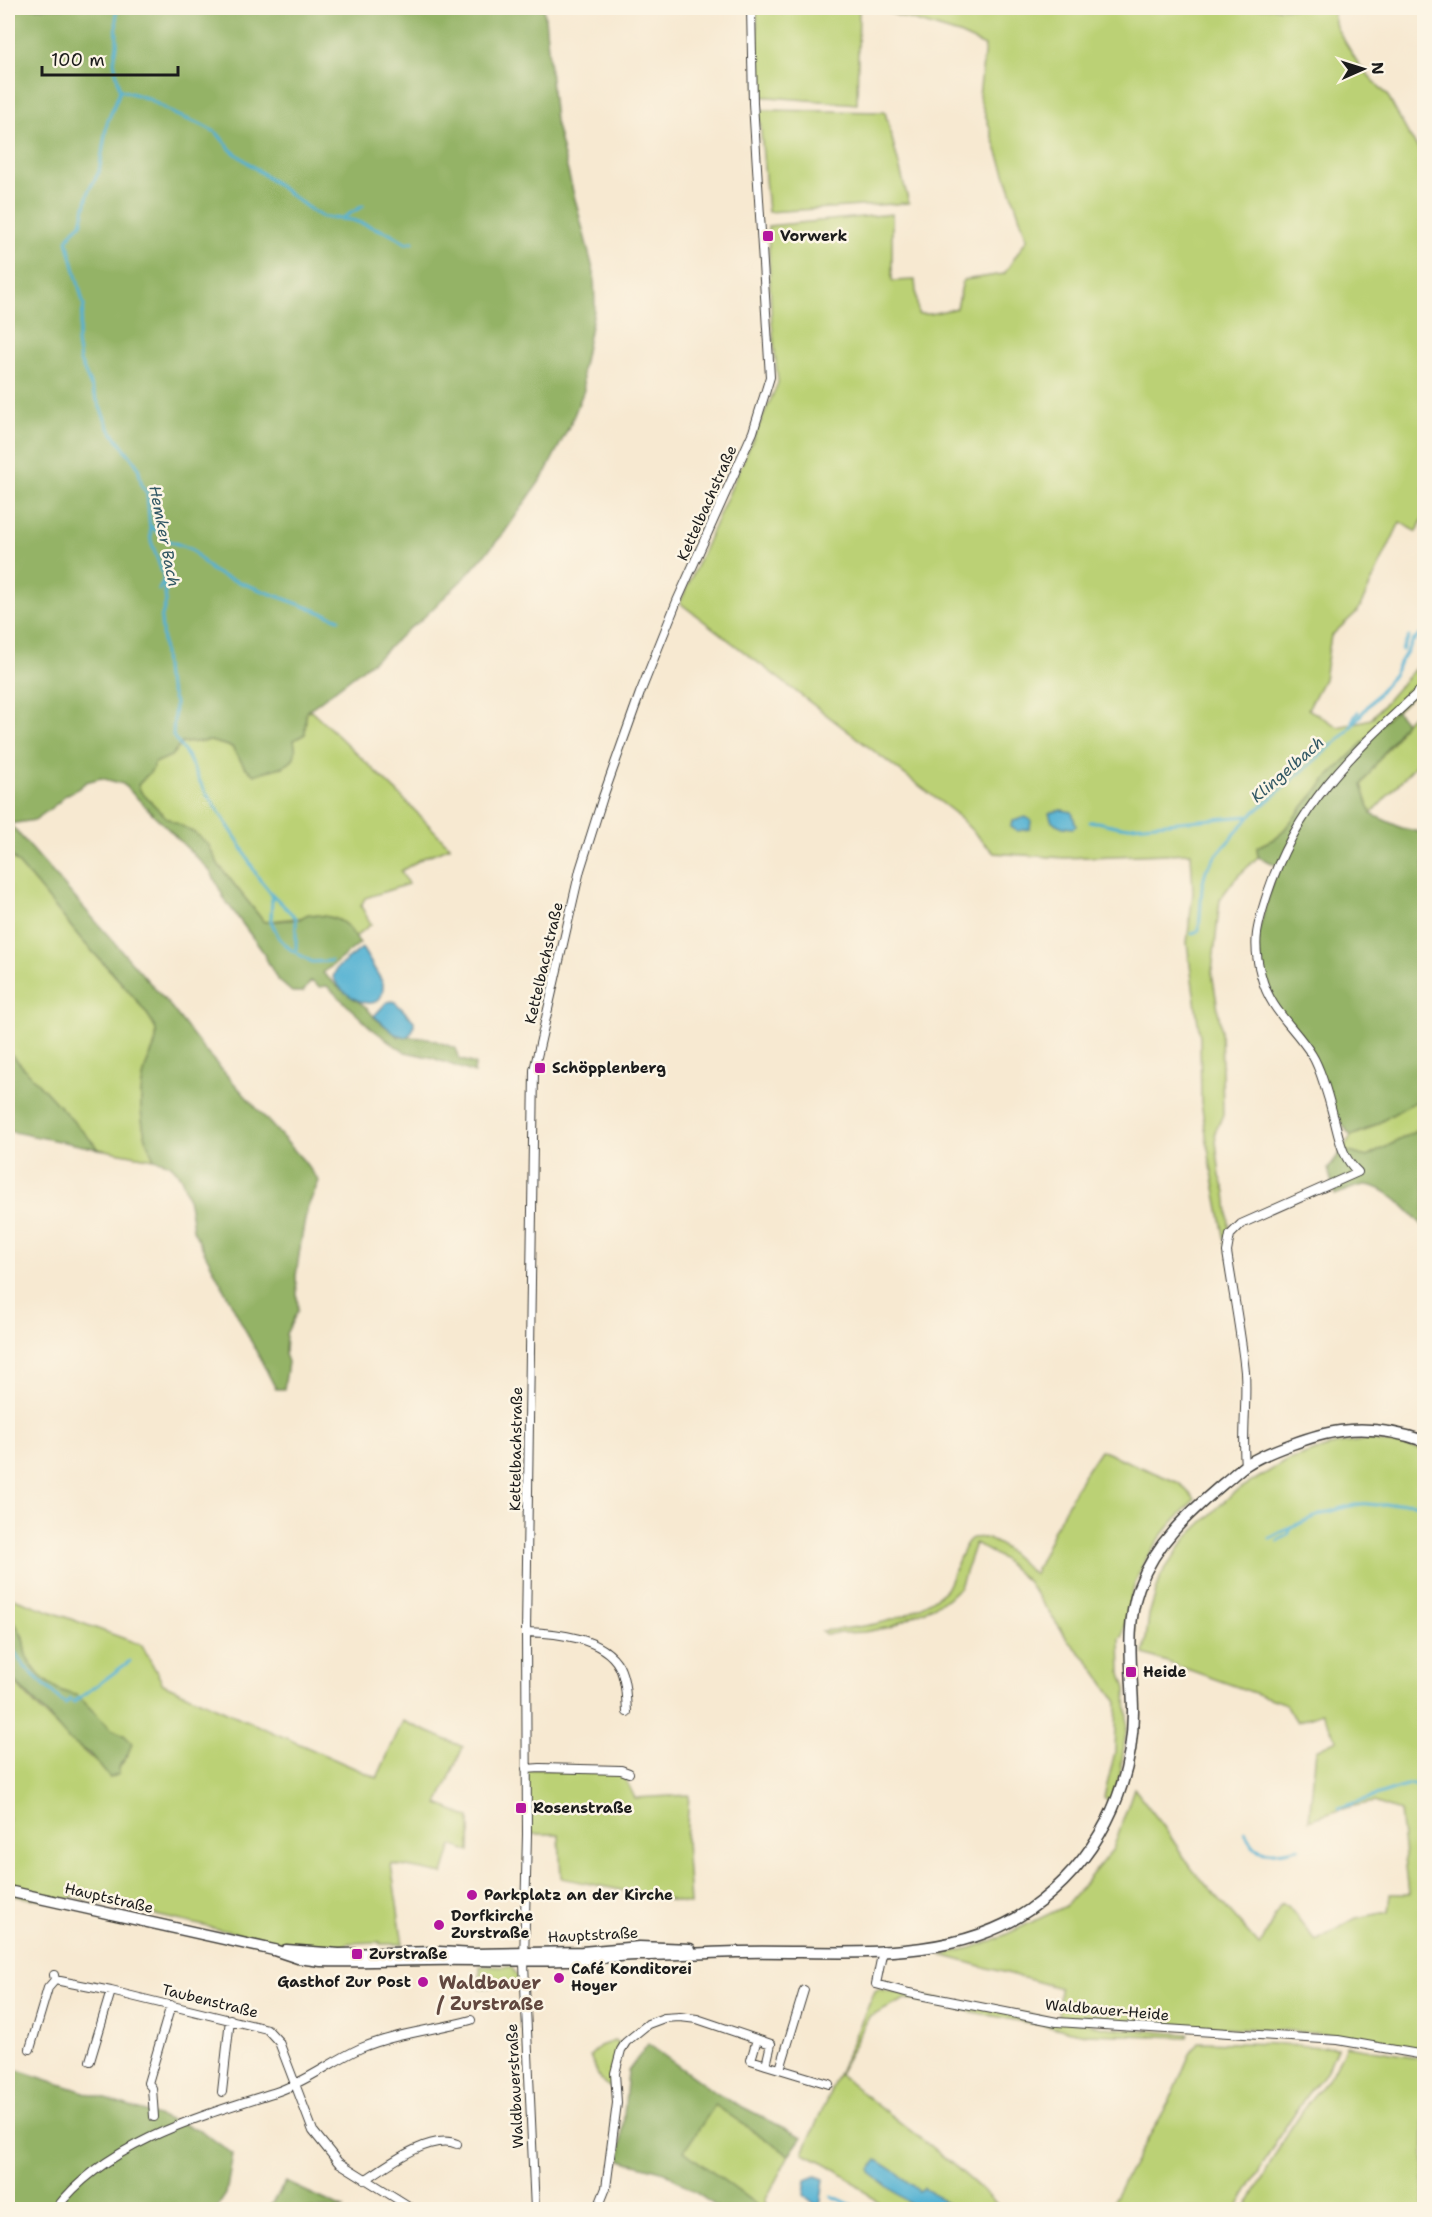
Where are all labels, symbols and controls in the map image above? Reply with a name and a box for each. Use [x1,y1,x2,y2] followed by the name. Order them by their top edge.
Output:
[42,39,178,77] scale bar
[1333,39,1393,99] north arrow
[51,48,105,72] text: 100 m
[1367,61,1388,75] text: N
[780,226,848,246] place label: Vorwerk
[761,229,775,243] marker: Vorwerk
[673,442,741,564] street label: Kettelbachstraße
[144,484,185,589] water label: Hemker Bach
[1246,732,1328,807] water label: Klingelbach
[520,900,568,1026] street label: Kettelbachstraße
[552,1058,666,1078] place label: Schöpplenberg
[533,1061,547,1075] marker: Schöpplenberg
[505,1387,527,1511] street label: Kettelbachstraße
[1143,1662,1186,1682] place label: Heide
[1124,1665,1138,1679] marker: Heide
[533,1798,632,1818] place label: Rosenstraße
[514,1801,528,1815] marker: Rosenstraße
[63,1878,155,1918] street label: Hauptstraße
[484,1885,673,1905] place label: Parkplatz an der Kirche
[465,1888,479,1902] marker: Parkplatz an der Kirche
[451,1906,534,1943] place label: Dorfkirche Zurstraße
[432,1918,446,1932] marker: Dorfkirche Zurstraße
[547,1923,639,1947] street label: Hauptstraße
[369,1944,447,1964] place label: Zurstraße
[350,1947,364,1961] marker: Zurstraße
[571,1959,692,1996] place label: Café Konditorei Hoyer
[436,1971,544,2016] district label: Waldbauer / Zurstraße
[552,1971,566,1985] marker: Café Konditorei Hoyer
[277,1972,411,1992] place label: Gasthof Zur Post
[416,1975,430,1989] marker: Gasthof Zur Post
[160,1979,260,2023] street label: Taubenstraße
[1044,1995,1170,2025] street label: Waldbauer-Heide
[502,2023,528,2149] street label: Waldbauerstraße

